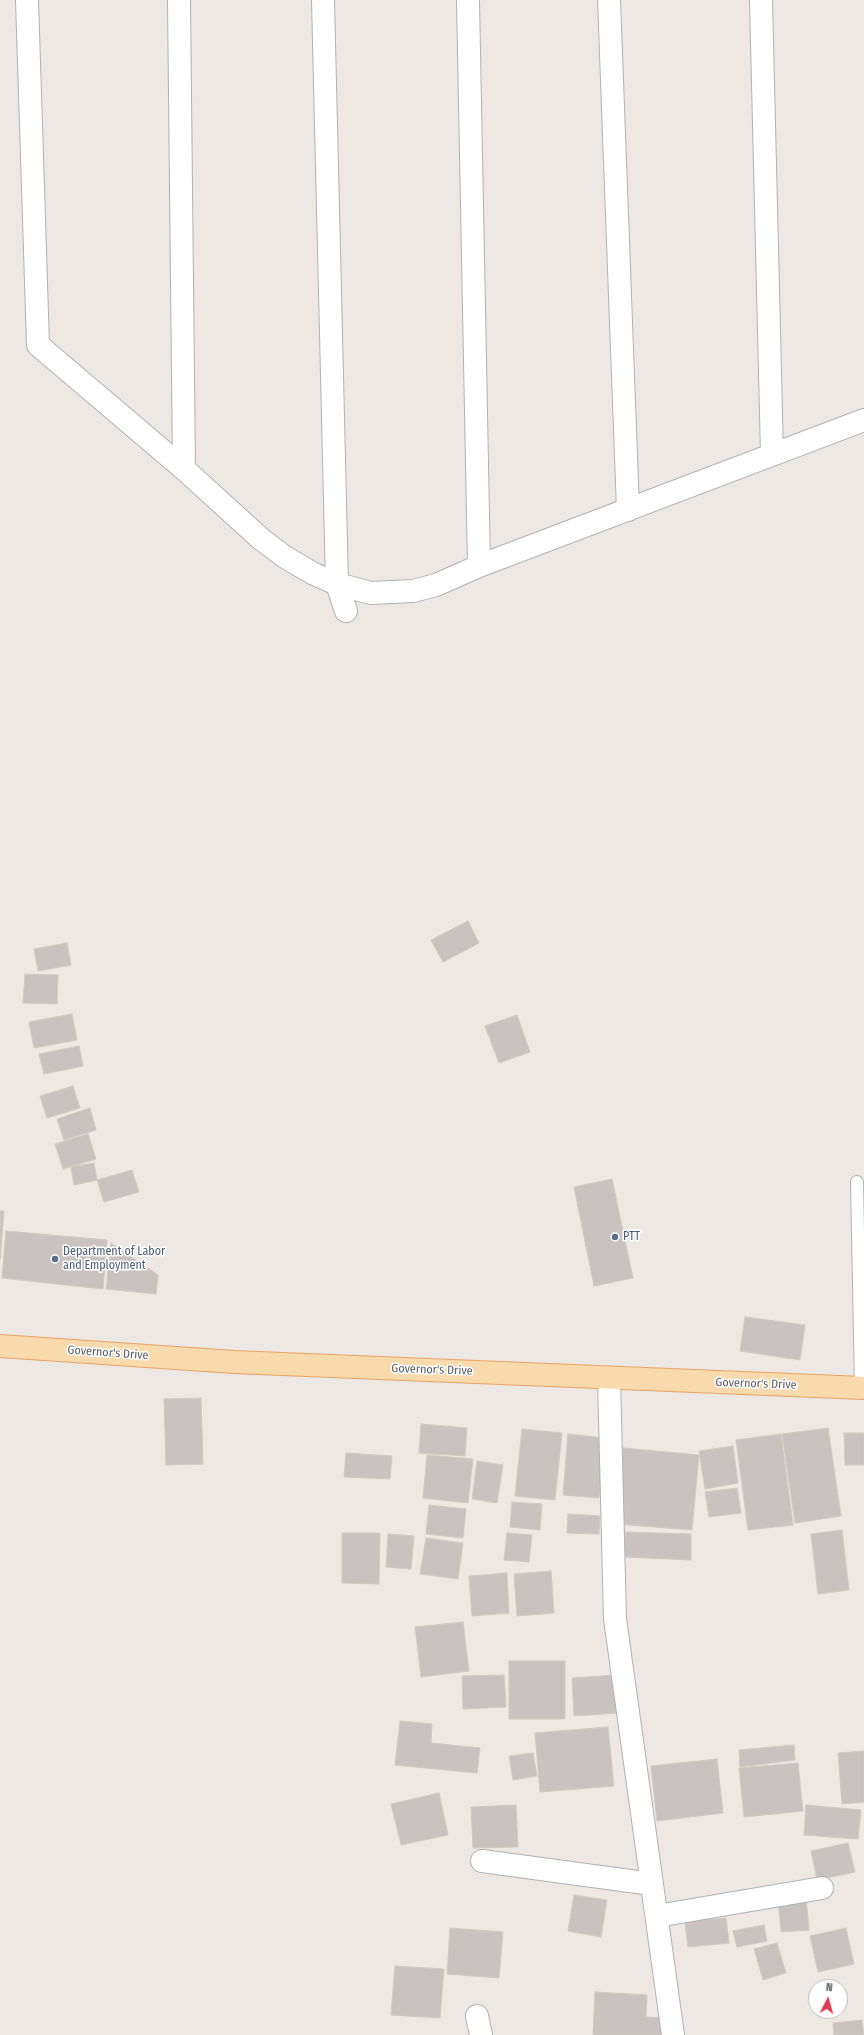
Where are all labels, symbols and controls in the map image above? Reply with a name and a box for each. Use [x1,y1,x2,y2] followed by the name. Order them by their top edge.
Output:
[623,1230,640,1244] place label: PTT
[610,1232,620,1242] marker: PTT
[63,1245,165,1273] place label: Department of Labor and Employment
[50,1254,60,1264] marker: Department of Labor and Employment
[67,1343,149,1363] street label: Governor's Drive
[391,1361,473,1379] street label: Governor's Drive
[715,1375,797,1393] street label: Governor's Drive
[808,1979,848,2019] north arrow
[825,1981,833,1994] text: N

